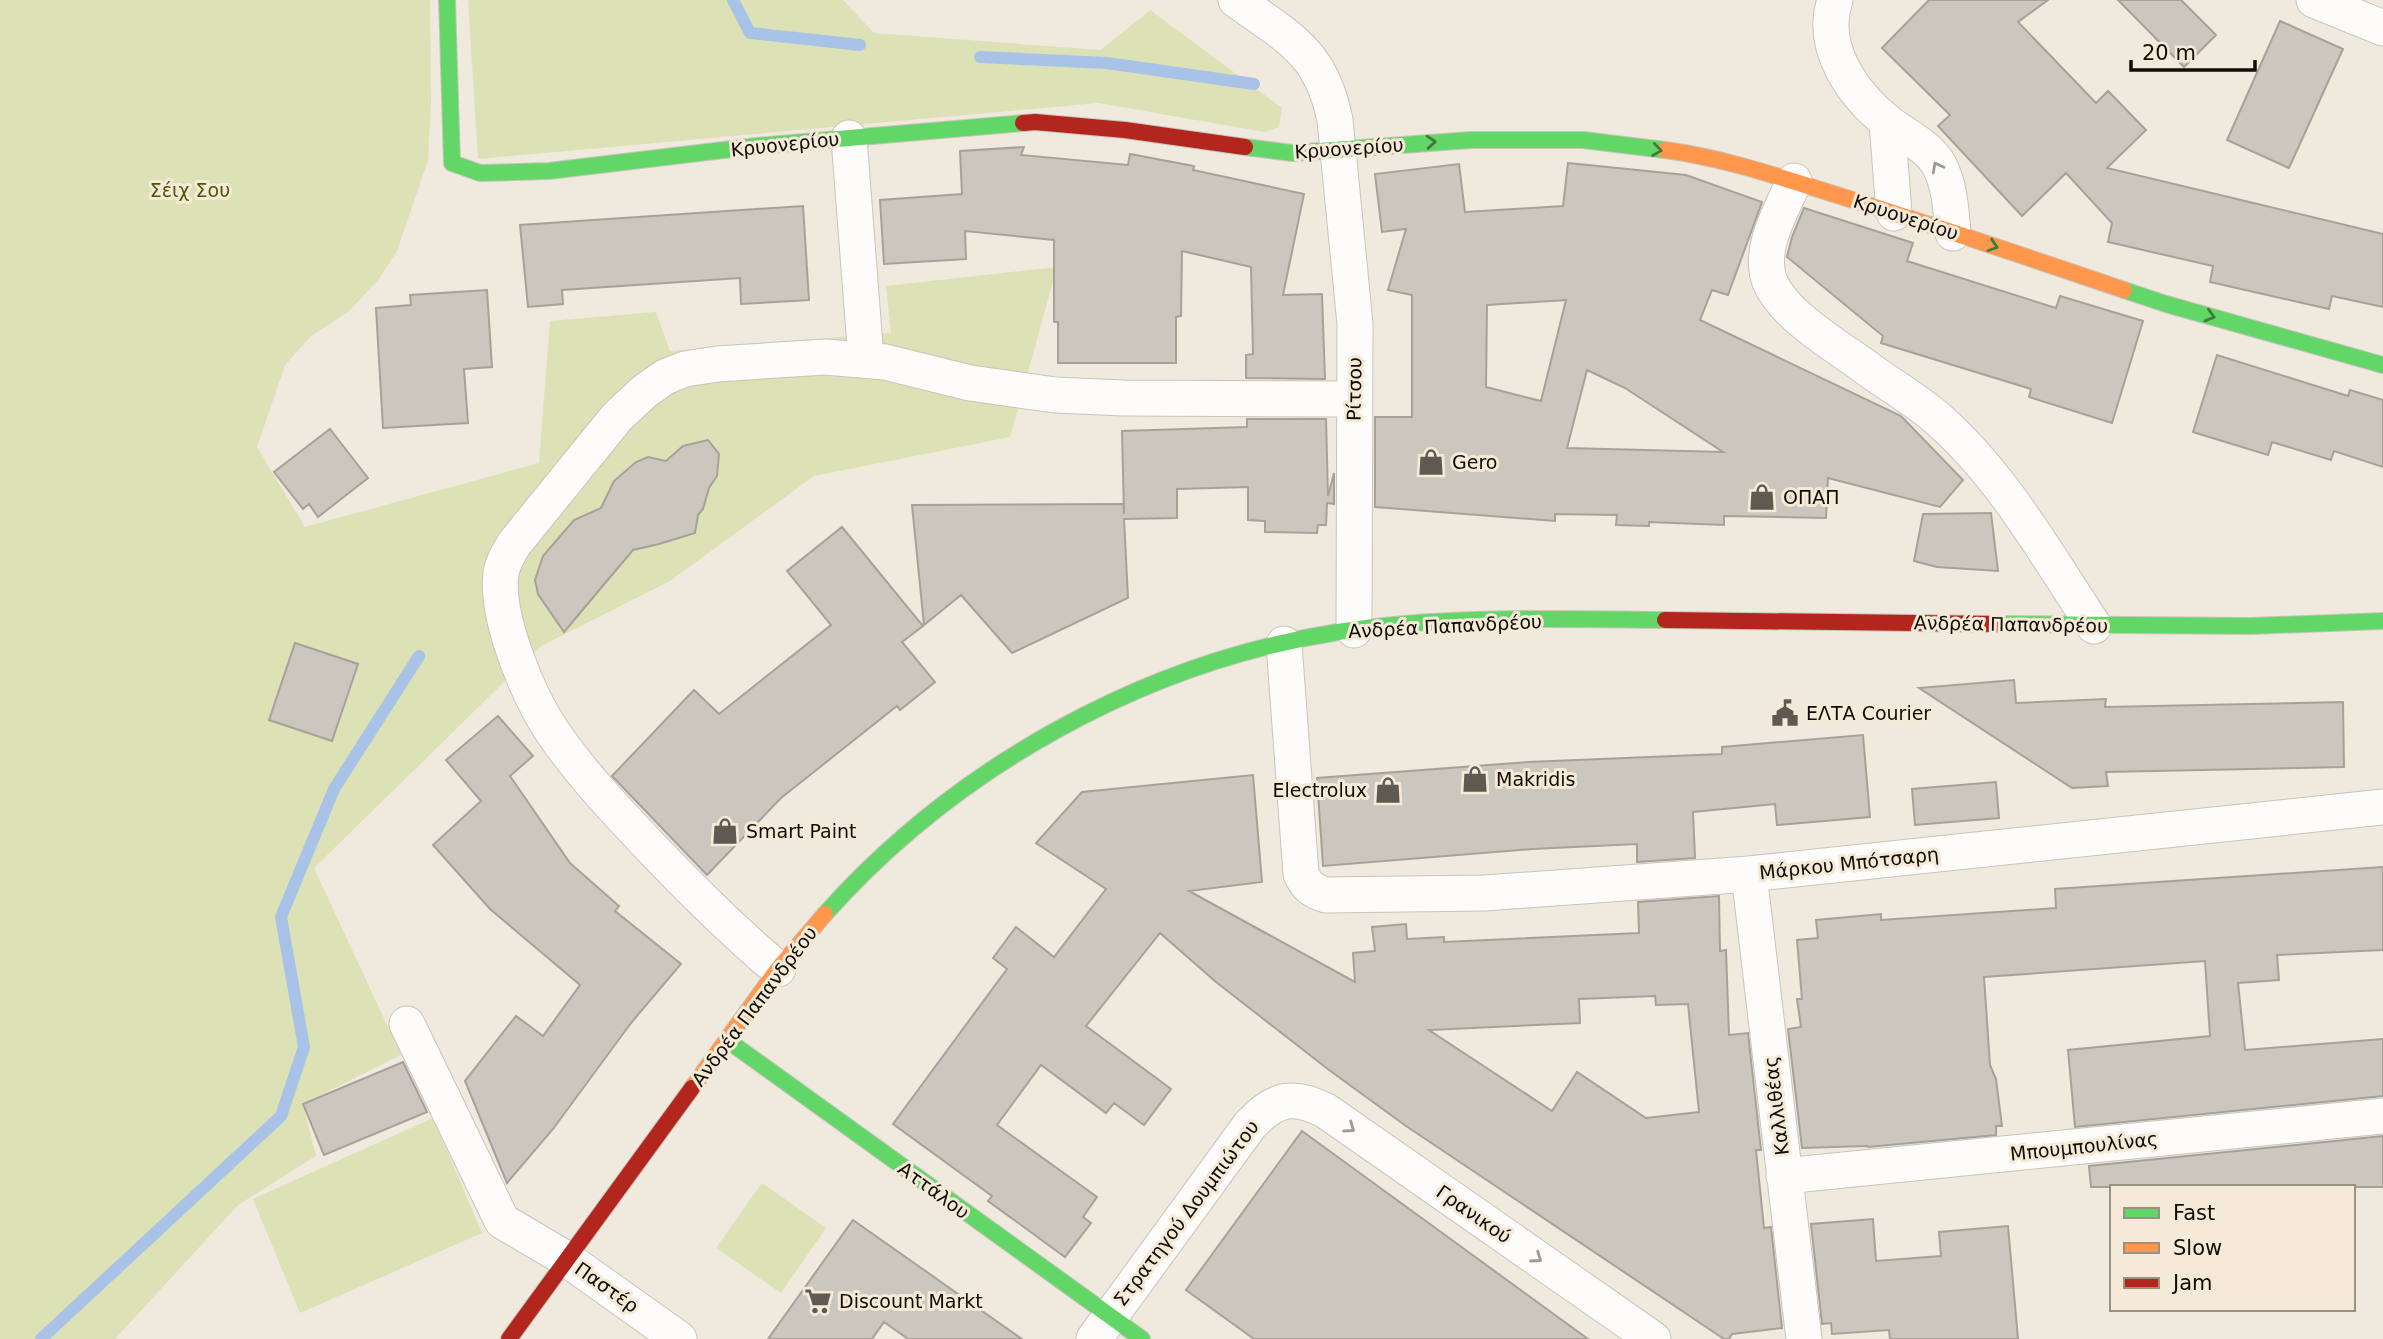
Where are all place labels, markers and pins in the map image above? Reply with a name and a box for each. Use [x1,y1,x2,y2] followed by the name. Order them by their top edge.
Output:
[1416,447,1446,477] shop icon: Gero
[1452,451,1497,473] place label: Gero
[1747,482,1777,512] shop icon: ΟΠΑΠ
[1783,486,1840,508] place label: ΟΠΑΠ
[1770,698,1800,728] public building icon: ΕΛΤΑ Courier
[1806,702,1931,724] place label: ΕΛΤΑ Courier
[1460,764,1490,794] shop icon: Makridis
[1496,768,1575,790] place label: Makridis
[1373,775,1403,805] shop icon: Electrolux
[1273,779,1367,801] place label: Electrolux
[710,816,740,846] shop icon: Smart Paint
[746,820,857,842] place label: Smart Paint
[803,1286,833,1316] supermarket icon: Discount Markt
[839,1290,983,1312] place label: Discount Markt

